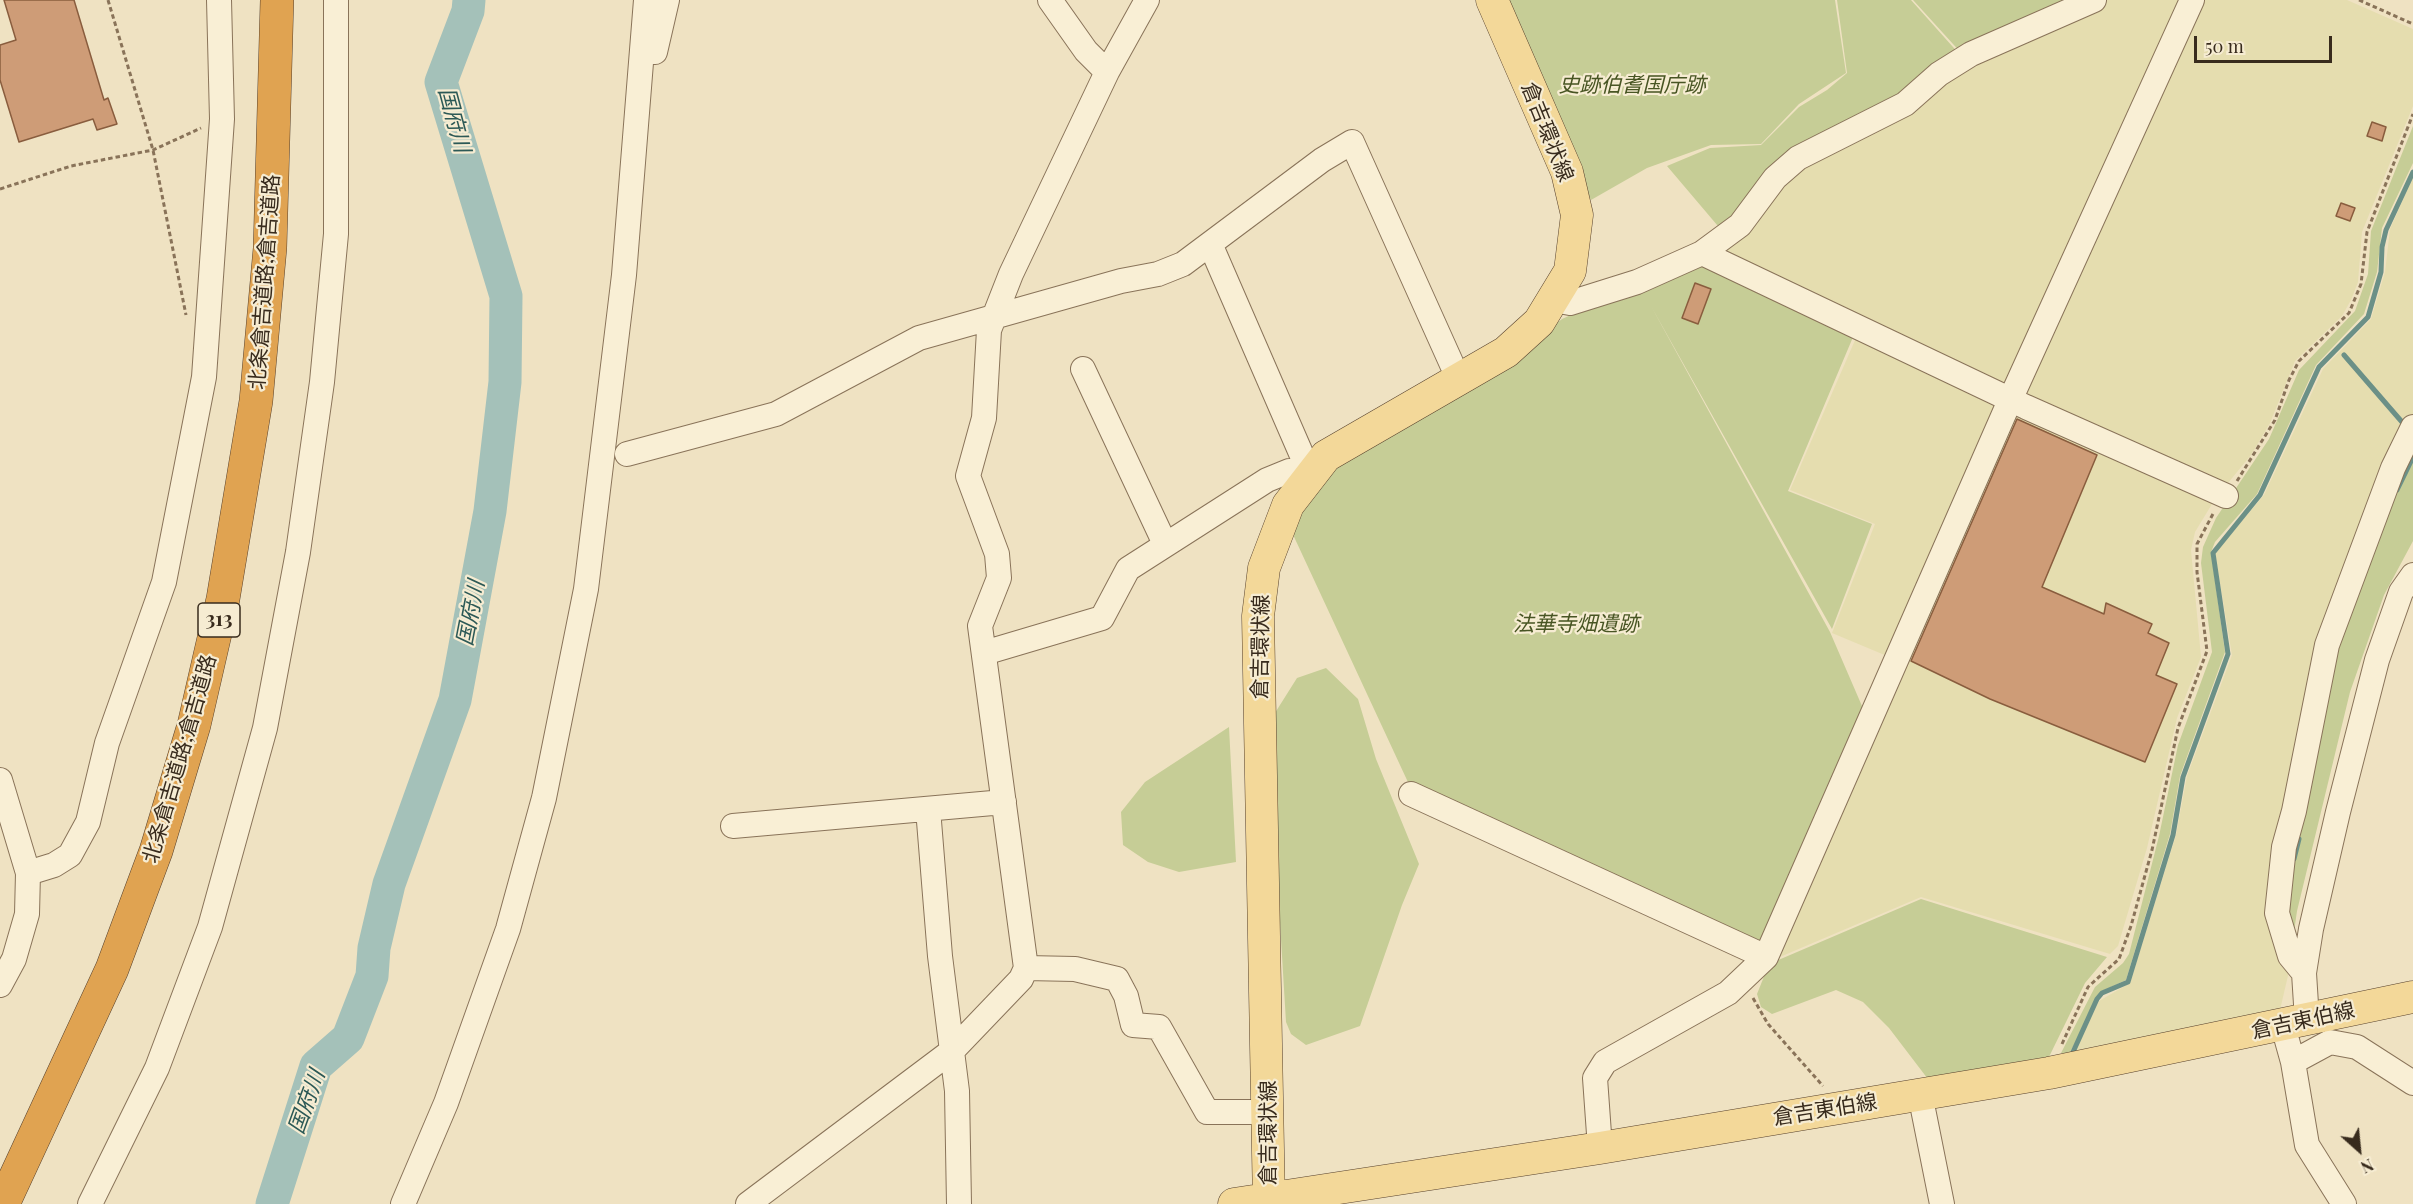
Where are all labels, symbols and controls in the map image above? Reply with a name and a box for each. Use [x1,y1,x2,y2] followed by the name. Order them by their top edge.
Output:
[2197,24,2335,62] scale bar
[2205,34,2244,58] text: 50 m
[1559,72,1705,98] park label: 史跡伯耆国庁跡
[1516,79,1578,185] street label: 倉吉環状線
[433,85,475,155] water label: 国府川
[245,173,285,391] street label: 北条倉吉道路;倉吉道路
[452,578,490,648] water label: 国府川
[1247,594,1275,700] street label: 倉吉環状線
[198,603,240,637] road number: 313
[1513,611,1639,637] park label: 法華寺畑遺跡
[138,652,222,866] street label: 北条倉吉道路;倉吉道路
[2249,998,2357,1044] street label: 倉吉東伯線
[283,1066,331,1138] water label: 国府川
[1255,1081,1281,1185] street label: 倉吉環状線
[1771,1089,1879,1131] street label: 倉吉東伯線
[2329,1120,2389,1180] north arrow
[2357,1155,2377,1178] text: N

